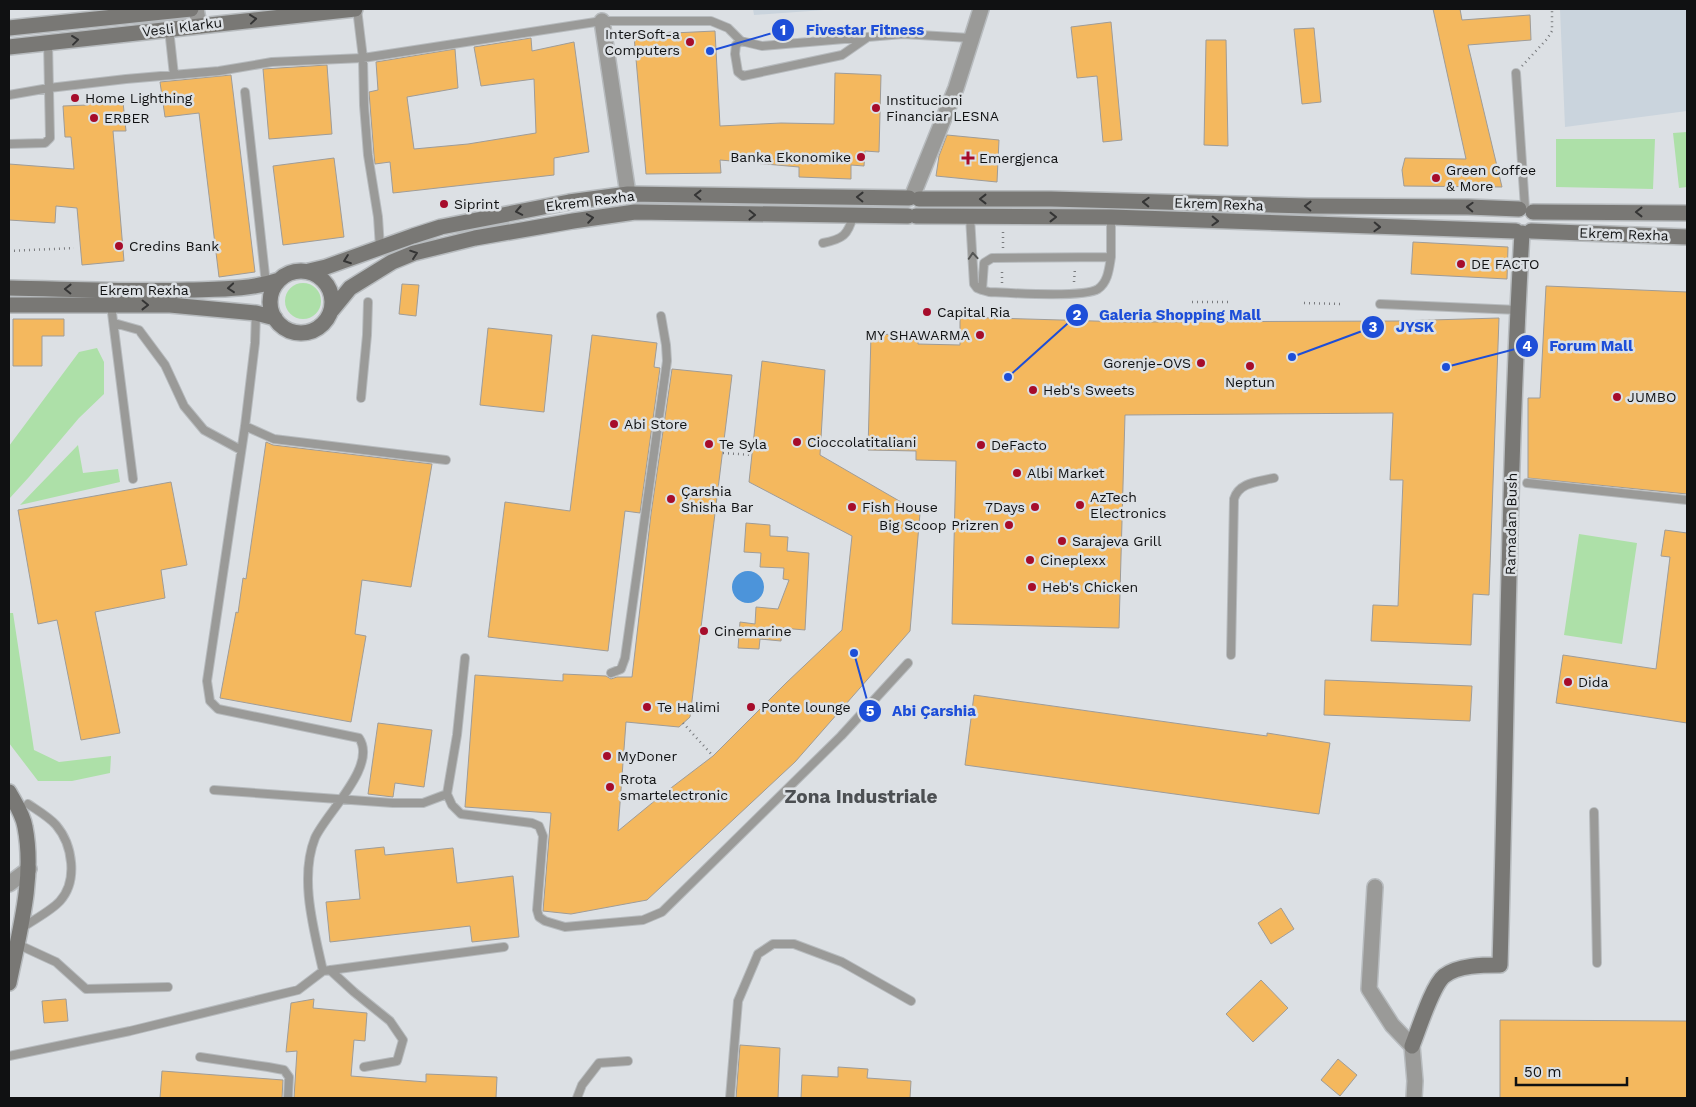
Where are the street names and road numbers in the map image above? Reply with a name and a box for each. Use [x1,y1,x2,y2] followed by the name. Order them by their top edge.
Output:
[141,14,223,40] street label: Vesli Klarku
[545,188,635,214] street label: Ekrem Rexha
[1174,194,1264,214] street label: Ekrem Rexha
[1579,224,1669,244] street label: Ekrem Rexha
[99,282,189,298] street label: Ekrem Rexha
[1502,473,1520,575] street label: Ramadan Bush

